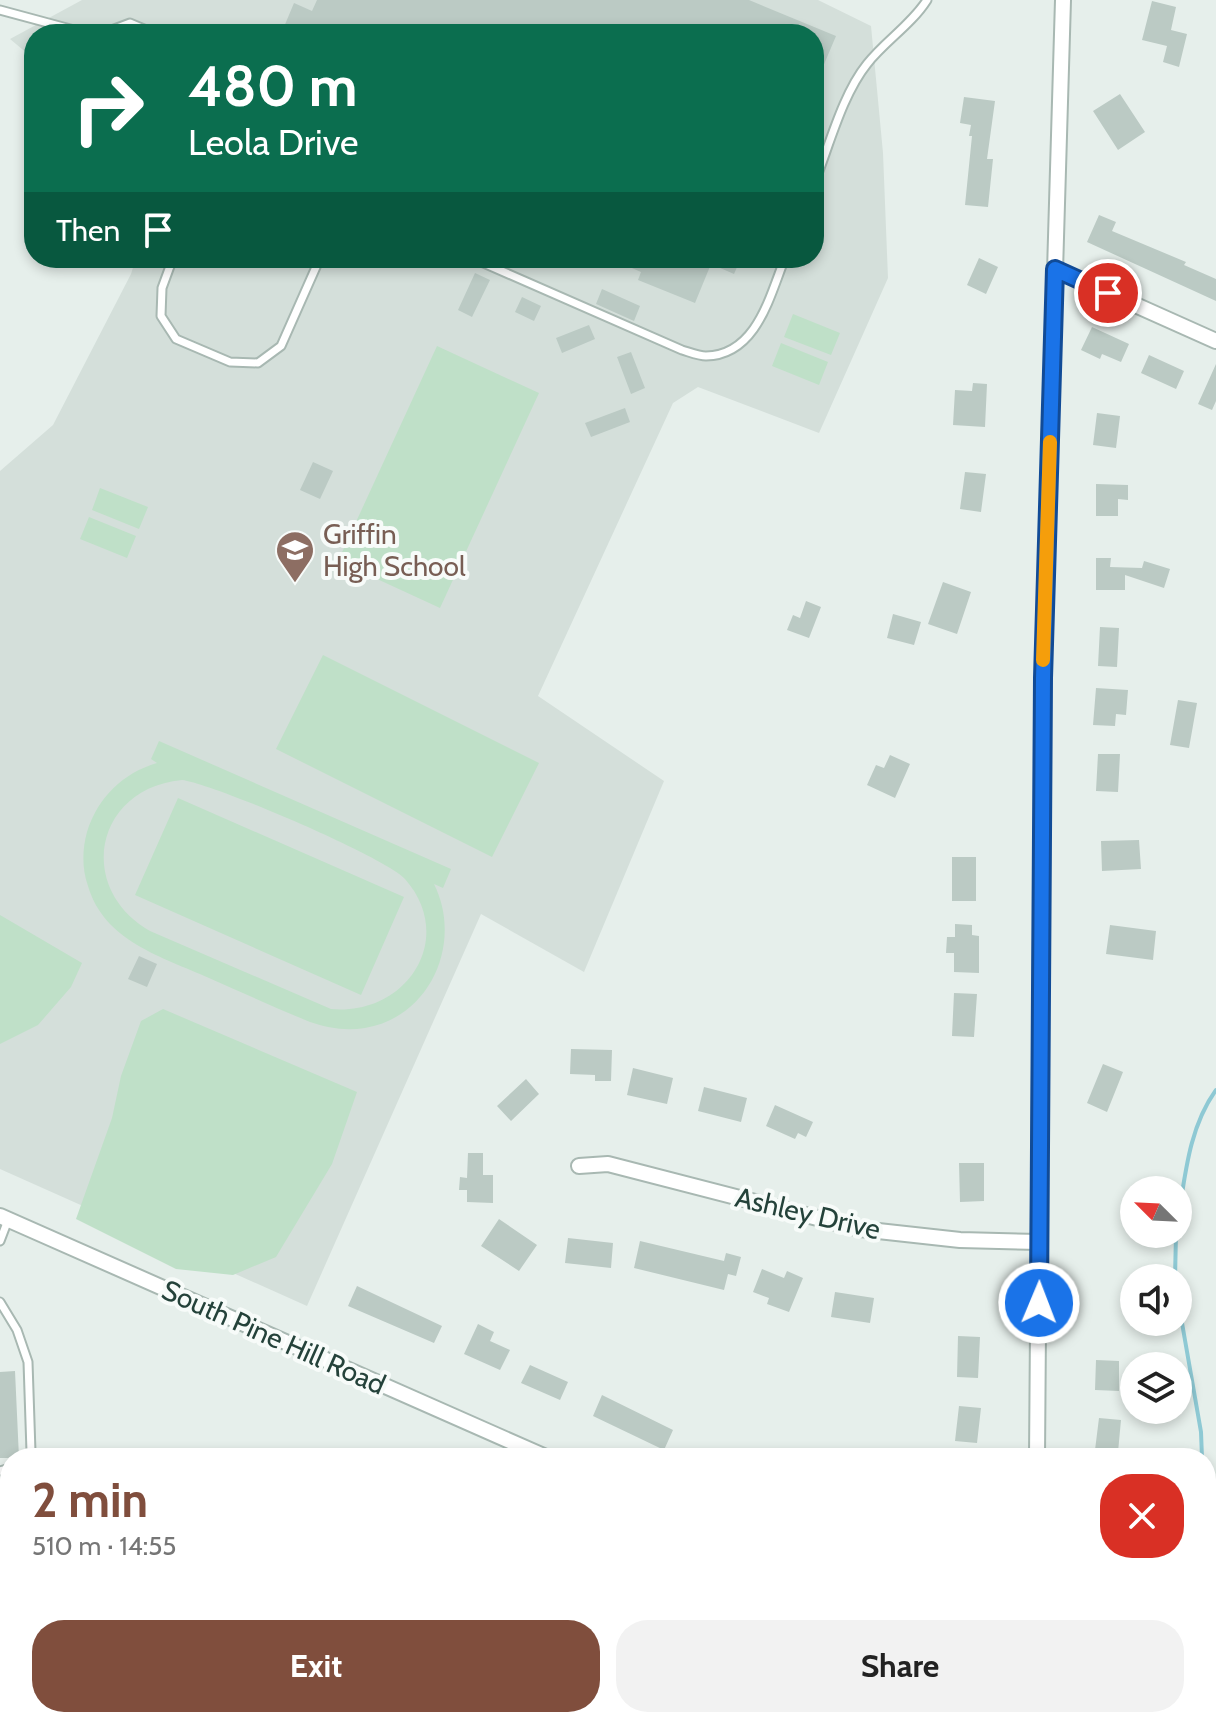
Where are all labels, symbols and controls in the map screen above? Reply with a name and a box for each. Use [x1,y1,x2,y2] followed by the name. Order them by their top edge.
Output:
[188,52,357,120] text: 480 m
[56,56,160,160] icon: right
[188,120,359,164] text: Leola Drive
[136,208,180,252] icon: arrive
[56,212,120,249] text: Then
[1074,259,1142,327] pin
[1086,271,1130,315] icon: arrive
[323,517,466,583] place label: Griffin High School
[274,529,316,584] school or university icon: Griffin High School
[1120,1176,1192,1248] north arrow
[1120,1176,1192,1424] map controls
[732,1180,884,1246] street label: Ashley Drive
[997,1261,1081,1345] position arrow
[1120,1264,1192,1336] button: sound
[157,1272,391,1402] street label: South Pine Hill Road
[1120,1352,1192,1424] button: layers
[32,1471,148,1529] text: 2 min
[1100,1474,1184,1558] button: close
[32,1530,176,1562] text: 510 m · 14:55
[32,1620,600,1712] button: Exit
[616,1620,1184,1712] button: Share

